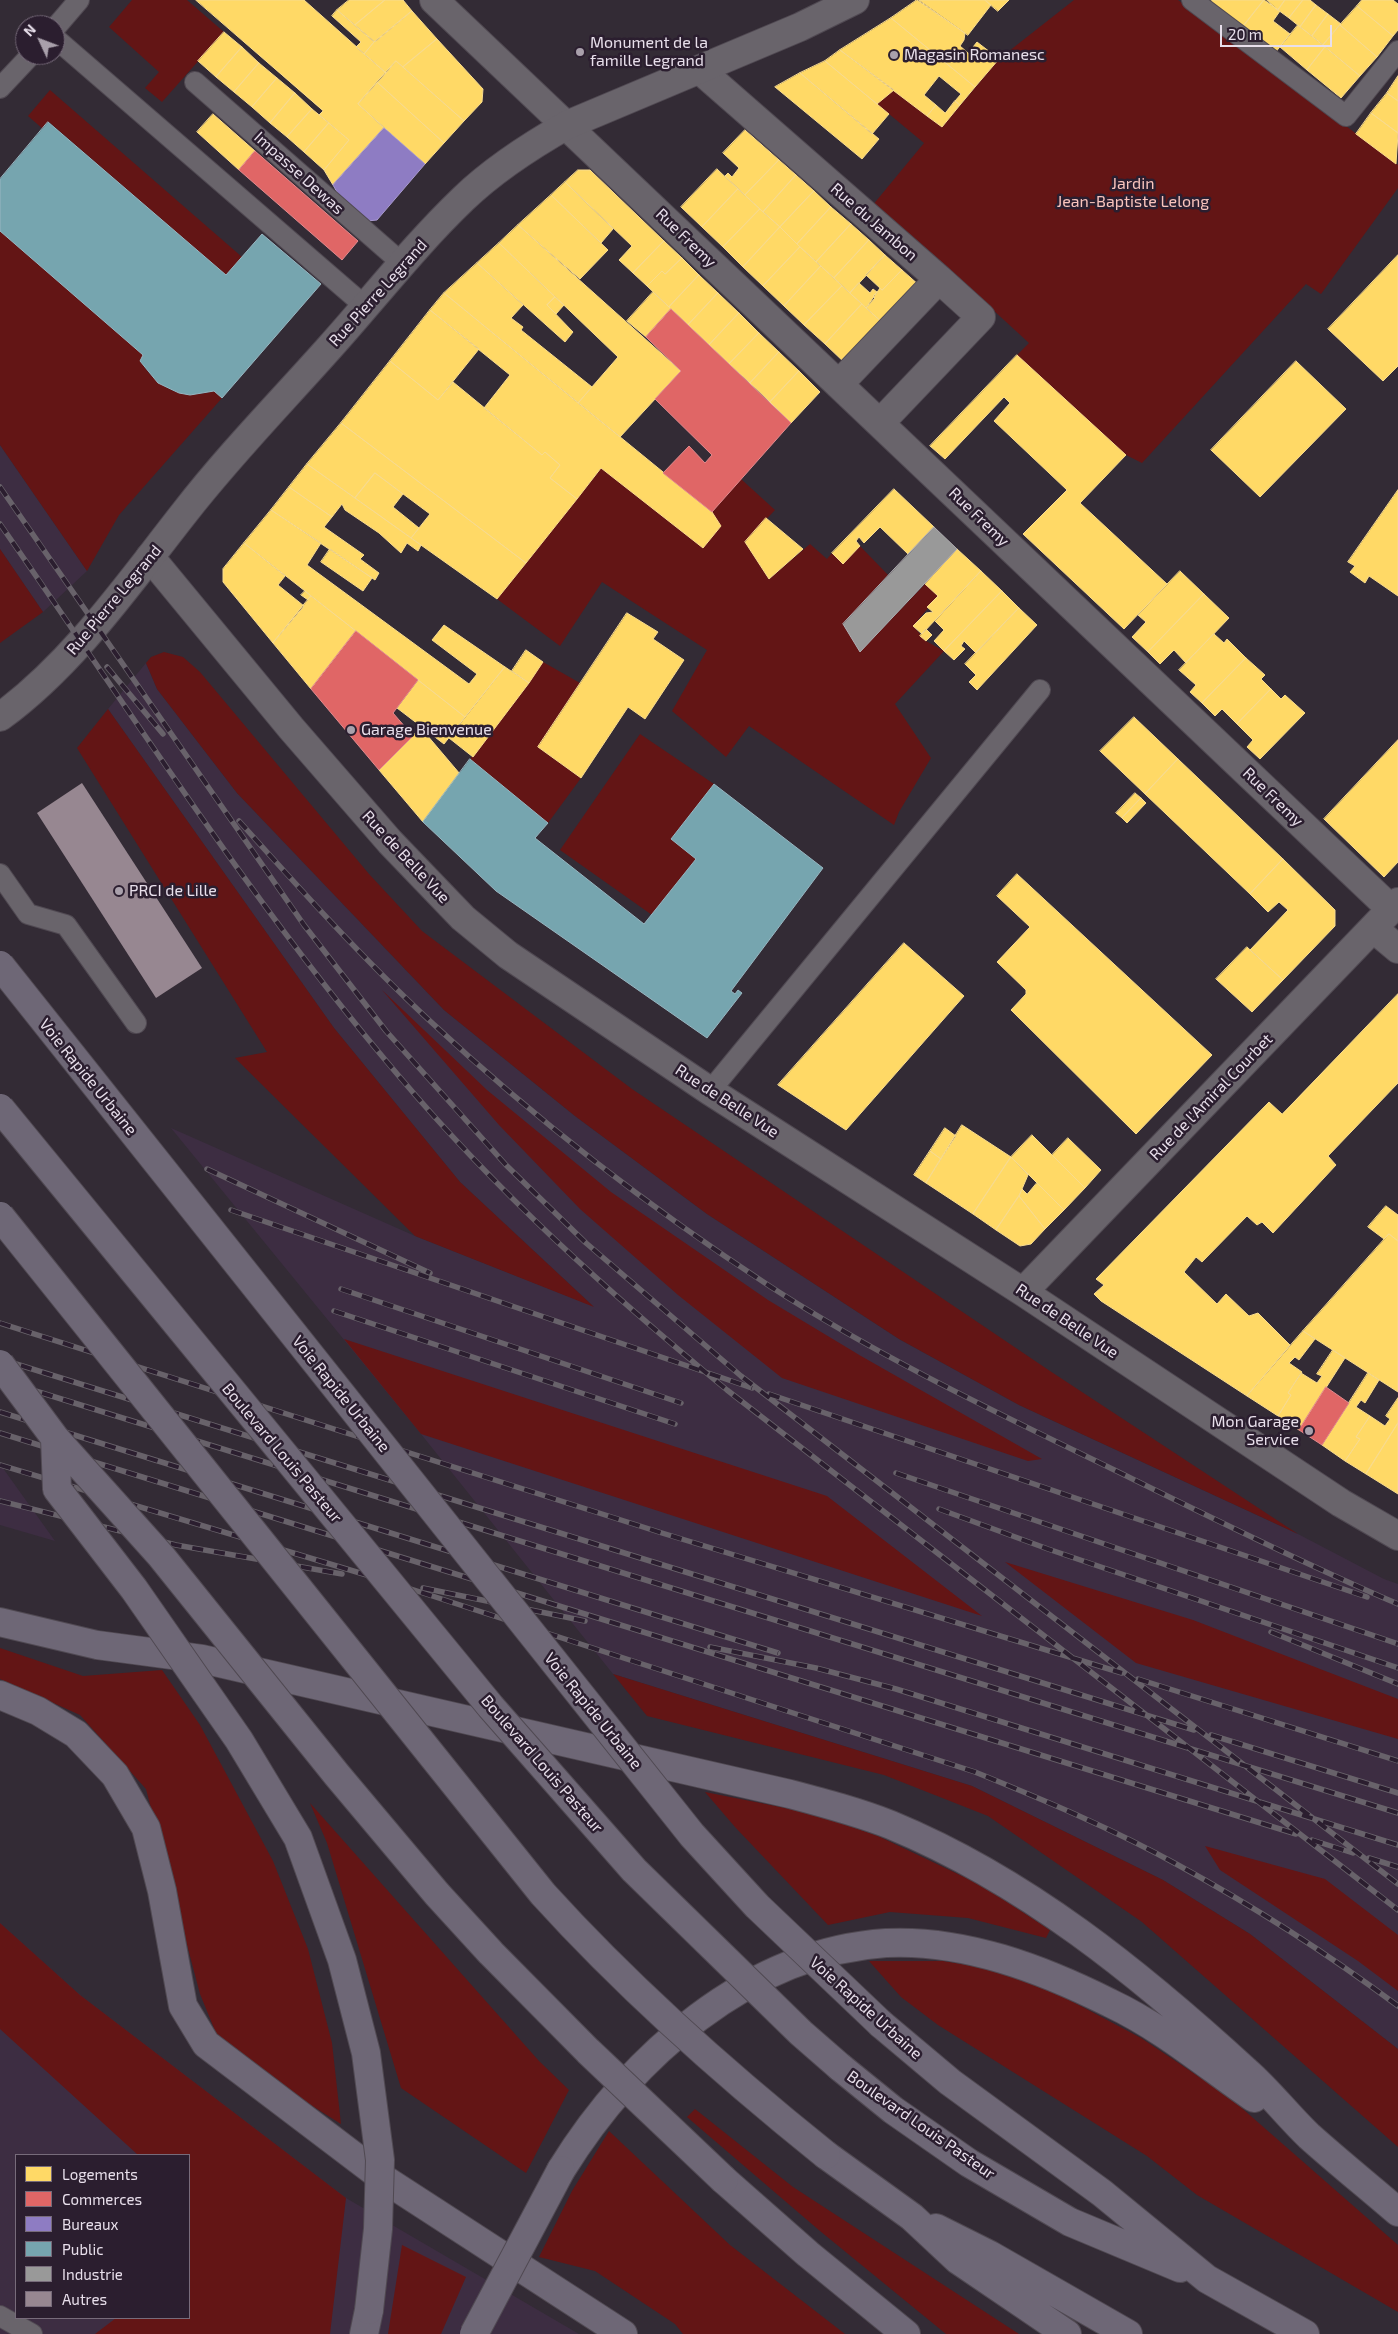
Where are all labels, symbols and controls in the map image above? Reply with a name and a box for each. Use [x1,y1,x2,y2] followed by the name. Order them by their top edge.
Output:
[15,15,65,65] north arrow
[1223,15,1336,47] scale bar
[20,21,39,40] text: N
[1228,25,1262,43] text: 20 m
[590,33,708,71] place label: Monument de la famille Legrand
[904,45,1045,65] place label: Magasin Romanesc
[574,46,586,58] marker: Monument de la famille Legrand
[888,49,900,61] marker: Magasin Romanesc
[250,128,348,218] street label: Impasse Dewas
[1057,174,1209,212] park label: Jardin Jean-Baptiste Lelong
[827,179,921,265] street label: Rue du Jambon
[652,204,720,272] street label: Rue Fremy
[325,236,431,350] street label: Rue Pierre Legrand
[945,483,1013,551] street label: Rue Fremy
[63,541,165,659] street label: Rue Pierre Legrand
[361,720,492,740] place label: Garage Bienvenue
[345,724,357,736] marker: Garage Bienvenue
[1239,763,1307,831] street label: Rue Fremy
[358,807,454,907] street label: Rue de Belle Vue
[129,881,217,901] place label: PRCI de Lille
[113,885,125,897] marker: PRCI de Lille
[35,1015,141,1139] street label: Voie Rapide Urbaine
[1146,1030,1276,1164] street label: Rue de l'Amiral Courbet
[672,1060,782,1142] street label: Rue de Belle Vue
[1012,1280,1122,1362] street label: Rue de Belle Vue
[288,1332,394,1456] street label: Voie Rapide Urbaine
[218,1379,346,1527] street label: Boulevard Louis Pasteur
[1212,1412,1299,1450] place label: Mon Garage Service
[1303,1425,1315,1437] marker: Mon Garage Service
[540,1649,646,1773] street label: Voie Rapide Urbaine
[477,1691,607,1837] street label: Boulevard Louis Pasteur
[806,1953,926,2063] street label: Voie Rapide Urbaine
[843,2067,999,2183] street label: Boulevard Louis Pasteur
[15,2154,190,2319] legend
[62,2165,138,2183] text: Logements
[62,2190,142,2208] text: Commerces
[62,2215,118,2233] text: Bureaux
[62,2240,103,2258] text: Public
[62,2265,123,2283] text: Industrie
[62,2290,107,2308] text: Autres

